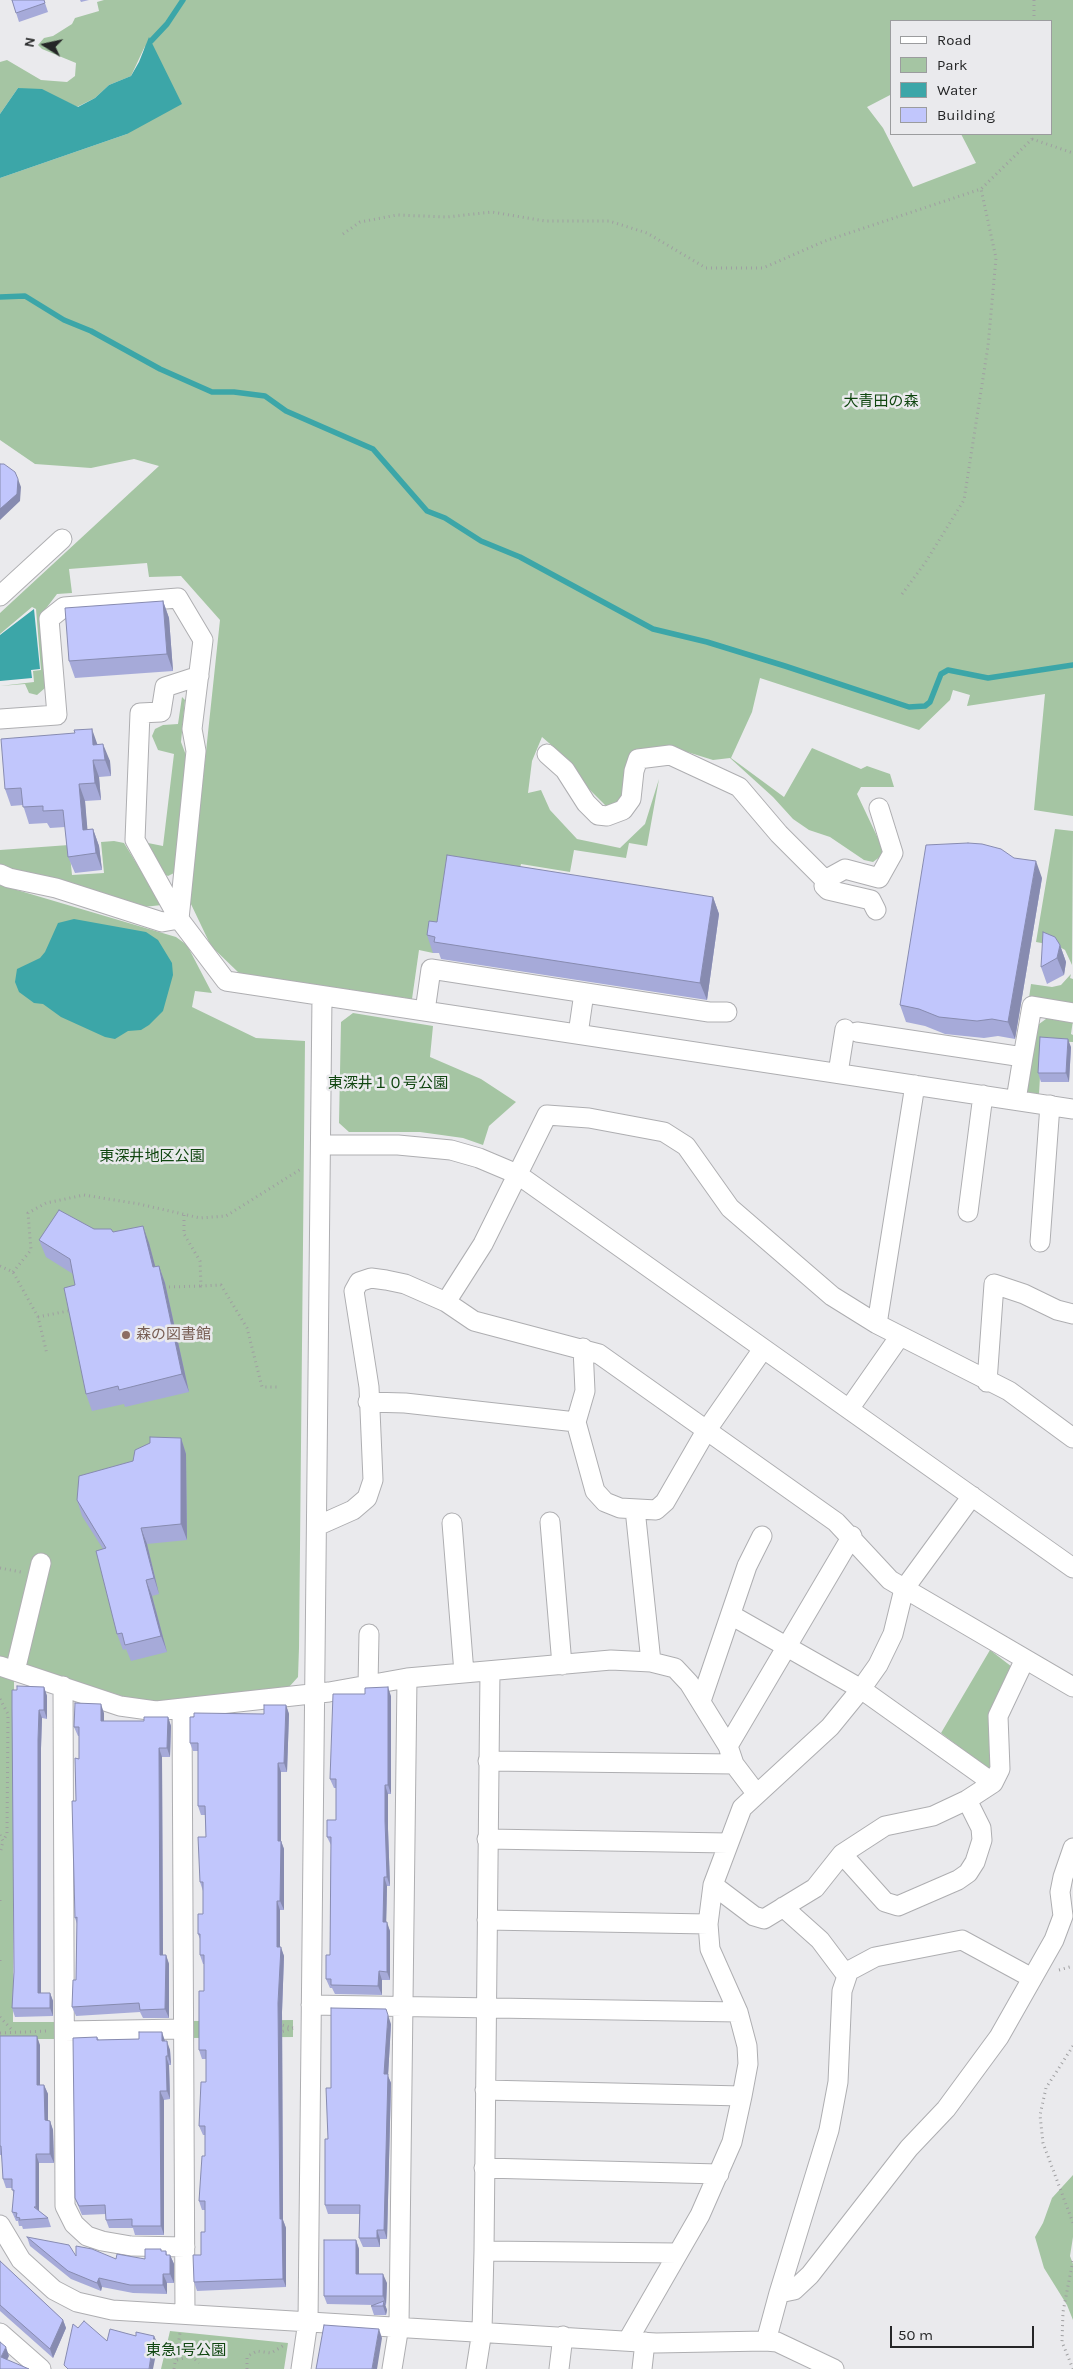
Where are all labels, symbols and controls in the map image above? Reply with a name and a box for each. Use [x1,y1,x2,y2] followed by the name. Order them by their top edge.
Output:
[20,20,70,70] north arrow
[890,20,1053,135] legend
[937,31,972,49] text: Road
[20,36,39,49] text: N
[937,56,967,74] text: Park
[937,81,977,99] text: Water
[937,106,995,124] text: Building
[844,393,918,411] park label: 大青田の森
[328,1075,448,1093] park label: 東深井１０号公園
[100,1148,204,1166] park label: 東深井地区公園
[136,1326,211,1344] place label: 森の図書館
[120,1329,132,1341] marker: 森の図書館
[893,2316,1037,2348] scale bar
[898,2326,933,2344] text: 50 m
[146,2342,226,2360] park label: 東急1号公園

